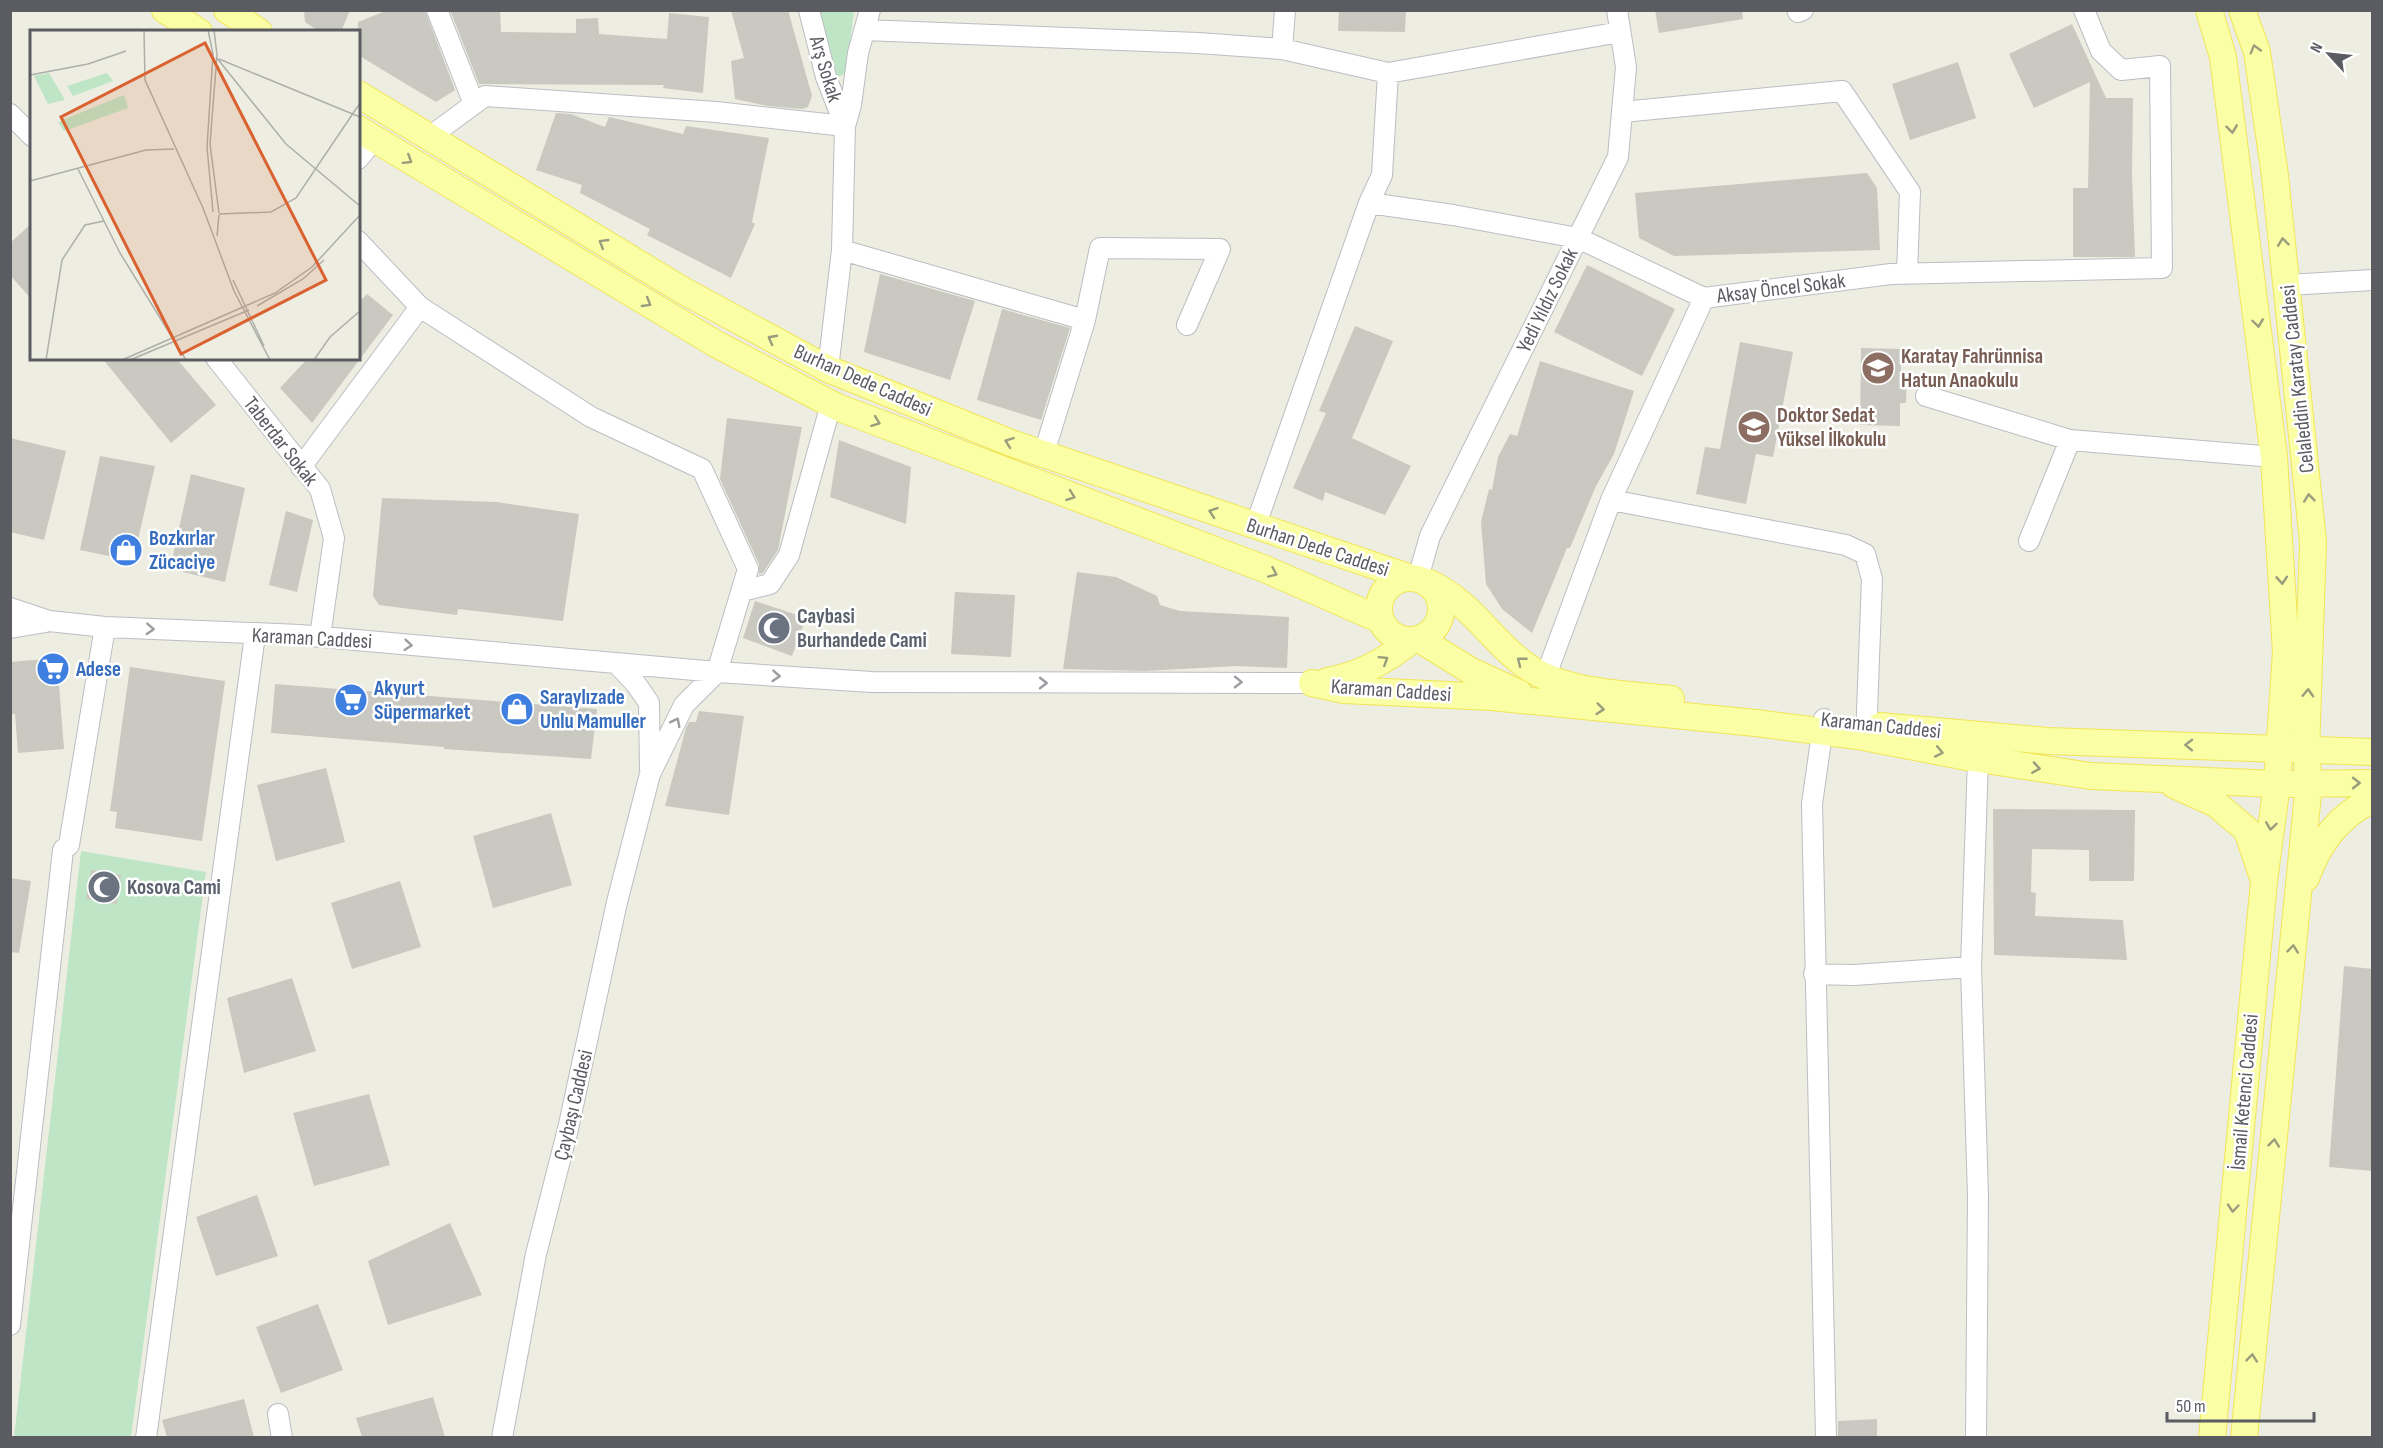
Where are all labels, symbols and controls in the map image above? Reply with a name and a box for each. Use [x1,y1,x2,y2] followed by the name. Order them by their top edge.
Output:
[2299,24,2359,84] north arrow
[30,30,360,360] inset map
[803,32,847,105] street label: Arş Sokak
[2307,40,2327,56] text: N
[2250,44,2262,55] one-way arrow
[2225,125,2238,134] one-way arrow
[402,152,412,164] one-way arrow
[2277,237,2289,246] one-way arrow
[599,238,609,250] one-way arrow
[1511,244,1584,357] street label: Yedi Yıldız Sokak
[1715,268,1847,309] street label: Aksay Öncel Sokak
[2275,284,2320,474] street label: Celaleddin Karatay Caddesi
[641,296,651,308] one-way arrow
[2251,318,2263,327] one-way arrow
[768,335,779,346] one-way arrow
[790,339,936,422] street label: Burhan Dede Caddesi
[1901,344,2043,393] place label: Karatay Fahrünnisa Hatun Anaokulu
[1860,350,1896,386] school or university icon: Karatay Fahrünnisa Hatun Anaokulu
[238,392,323,491] street label: Taberdar Sokak
[1777,403,1886,452] place label: Doktor Sedat Yüksel İlkokulu
[1736,409,1772,445] school or university icon: Doktor Sedat Yüksel İlkokulu
[870,415,881,427] one-way arrow
[1004,436,1014,449] one-way arrow
[1065,489,1076,501] one-way arrow
[2303,494,2316,503] one-way arrow
[1208,507,1219,519] one-way arrow
[1244,513,1392,582] street label: Burhan Dede Caddesi
[149,526,216,575] place label: Bozkırlar Zücaciye
[108,532,144,568] shop icon: Bozkırlar Zücaciye
[1267,565,1278,577] one-way arrow
[2275,575,2288,584] one-way arrow
[797,604,927,653] place label: Caybasi Burhandede Cami
[756,610,792,646] mosque icon: Caybasi Burhandede Cami
[146,623,155,636] one-way arrow
[251,623,373,654] street label: Karaman Caddesi
[403,638,412,651] one-way arrow
[35,651,71,687] supermarket icon: Adese
[1378,656,1388,668] one-way arrow
[75,657,121,682] place label: Adese
[1516,658,1527,669] one-way arrow
[771,669,780,682] one-way arrow
[1330,674,1452,707] street label: Karaman Caddesi
[373,676,471,725] place label: Akyurt Süpermarket
[1233,676,1242,688] one-way arrow
[1038,677,1047,689] one-way arrow
[333,682,369,718] supermarket icon: Akyurt Süpermarket
[540,685,646,734] place label: Saraylızade Unlu Mamuller
[2302,689,2315,698] one-way arrow
[499,691,535,727] shop icon: Saraylızade Unlu Mamuller
[1595,702,1604,715] one-way arrow
[1820,707,1942,744] street label: Karaman Caddesi
[669,717,680,728] one-way arrow
[2185,739,2194,751] one-way arrow
[1933,745,1943,758] one-way arrow
[2031,761,2040,773] one-way arrow
[2351,777,2360,789] one-way arrow
[2265,822,2277,831] one-way arrow
[86,869,122,905] mosque icon: Kosova Cami
[127,875,221,900] place label: Kosova Cami
[2286,945,2299,954] one-way arrow
[2225,1013,2264,1171] street label: İsmail Ketenci Caddesi
[549,1047,598,1163] street label: Çaybaşı Caddesi
[2267,1139,2280,1148] one-way arrow
[2227,1204,2240,1213] one-way arrow
[2245,1354,2258,1363] one-way arrow
[2167,1385,2314,1423] scale bar
[2176,1396,2206,1417] text: 50 m

